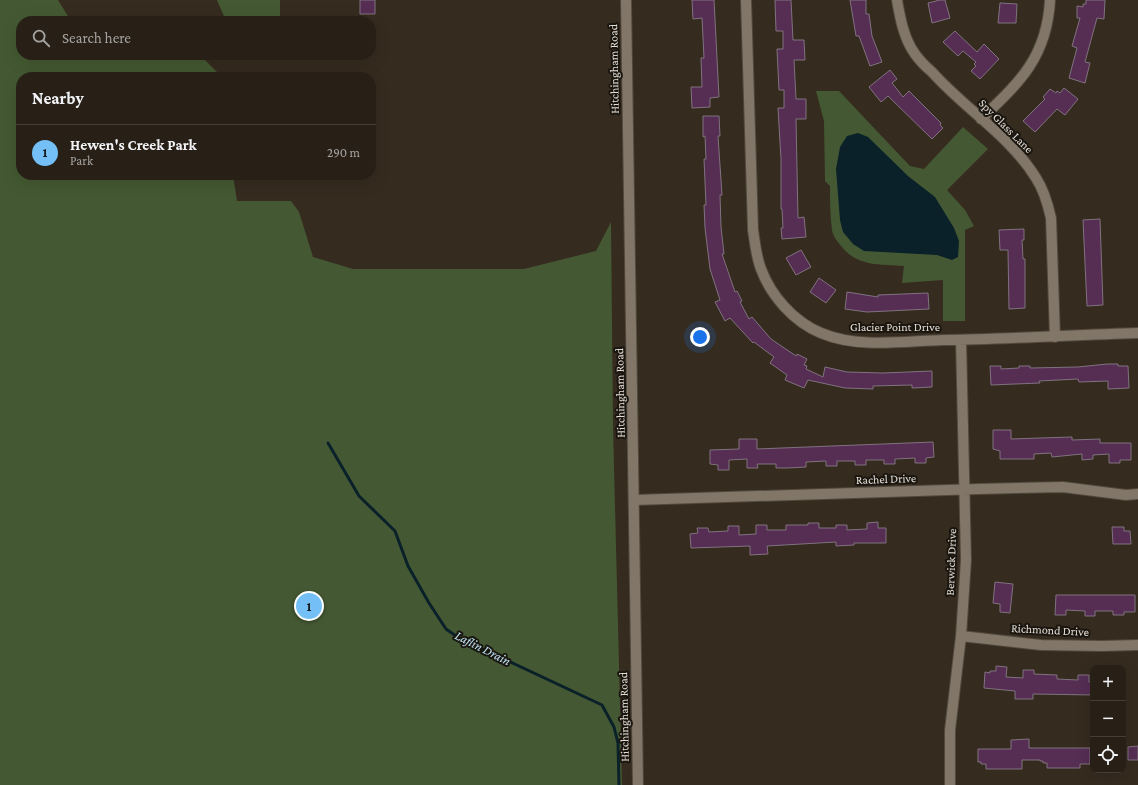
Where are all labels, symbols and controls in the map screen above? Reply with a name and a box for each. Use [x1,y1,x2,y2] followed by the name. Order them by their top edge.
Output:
[16,16,376,60] search box
[606,23,622,114] street label: Hitchingham Road
[30,27,52,49] icon: search
[62,30,131,46] text: Search here
[32,89,84,108] text: Nearby
[976,96,1036,156] street label: Spy Glass Lane
[70,137,197,153] text: Hewen's Creek Park
[43,145,47,160] text: 1
[327,145,360,160] text: 290 m
[70,153,93,168] text: Park
[850,320,940,334] street label: Glacier Point Drive
[690,327,710,347] your location
[612,347,628,438] street label: Hitchingham Road
[856,471,916,487] street label: Rachel Drive
[943,528,959,596] street label: Berwick Drive
[296,591,322,621] pin: 1
[1011,621,1089,639] street label: Richmond Drive
[453,628,514,669] water label: Laflin Drain
[1090,665,1126,773] map controls
[1090,665,1126,701] button: +
[616,671,632,762] street label: Hitchingham Road
[1090,701,1126,737] button: −
[1090,737,1126,773] button: locate

